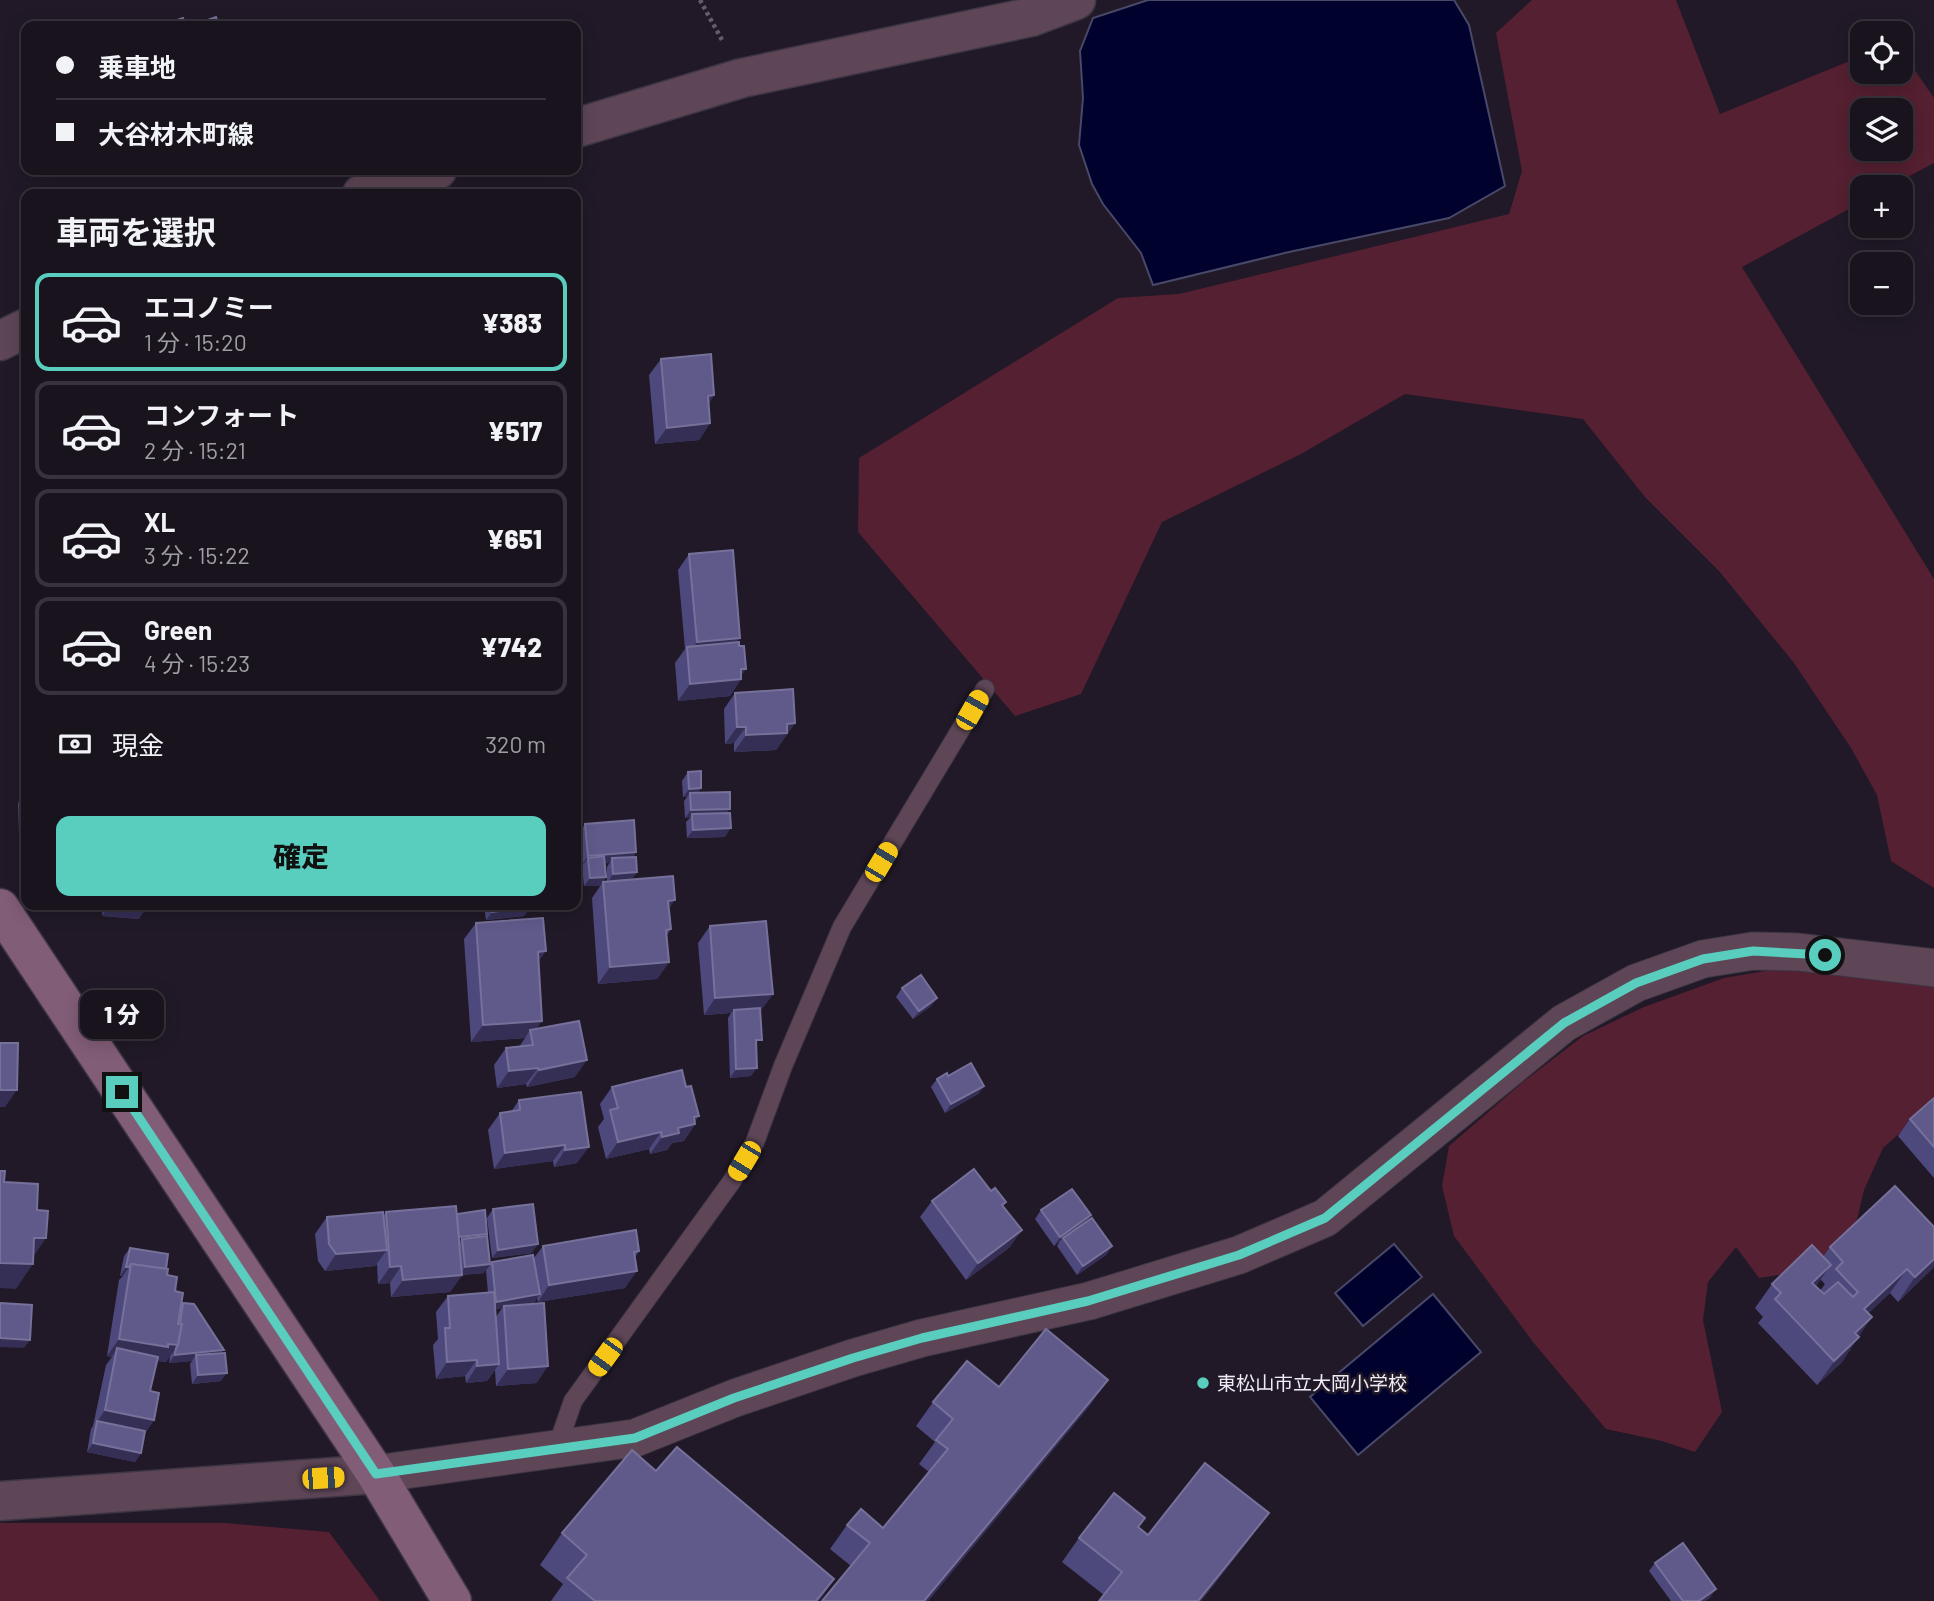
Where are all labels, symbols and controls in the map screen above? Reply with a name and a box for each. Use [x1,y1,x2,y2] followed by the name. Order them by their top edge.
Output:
[1850,21,1913,315] map controls
[1850,21,1913,84] button: locate
[98,51,176,82] text: 乗車地
[1850,98,1913,161] button: layers
[98,118,254,149] text: 大谷材木町線
[1850,175,1913,238] button: +
[56,212,216,250] text: 車両を選択
[1850,252,1913,315] button: −
[60,291,123,354] icon: car
[144,291,274,322] text: エコノミー
[481,307,542,338] text: ¥383
[144,328,247,356] text: 1 分 · 15:20
[60,399,123,462] icon: car
[144,399,299,430] text: コンフォート
[488,415,542,446] text: ¥517
[144,436,246,464] text: 2 分 · 15:21
[144,506,175,537] text: XL
[60,507,123,570] icon: car
[487,523,542,554] text: ¥651
[144,541,250,569] text: 3 分 · 15:22
[144,614,212,645] text: Green
[60,615,123,678] icon: car
[480,631,542,662] text: ¥742
[144,649,250,677] text: 4 分 · 15:23
[953,687,992,733] car
[56,725,94,763] icon: cash
[112,729,164,760] text: 現金
[485,730,546,758] text: 320 m
[56,816,546,896] button: 確定
[862,839,901,885] car
[1809,939,1841,971] route start
[80,990,164,1040] callout: 1 分
[104,1000,140,1028] text: 1 分
[106,1076,138,1108] route end
[725,1138,764,1184] car
[585,1334,626,1380] car
[1217,1371,1407,1394] place label: 東松山市立大岡小学校
[1195,1375,1211,1391] marker: 東松山市立大岡小学校
[302,1466,345,1490] car

